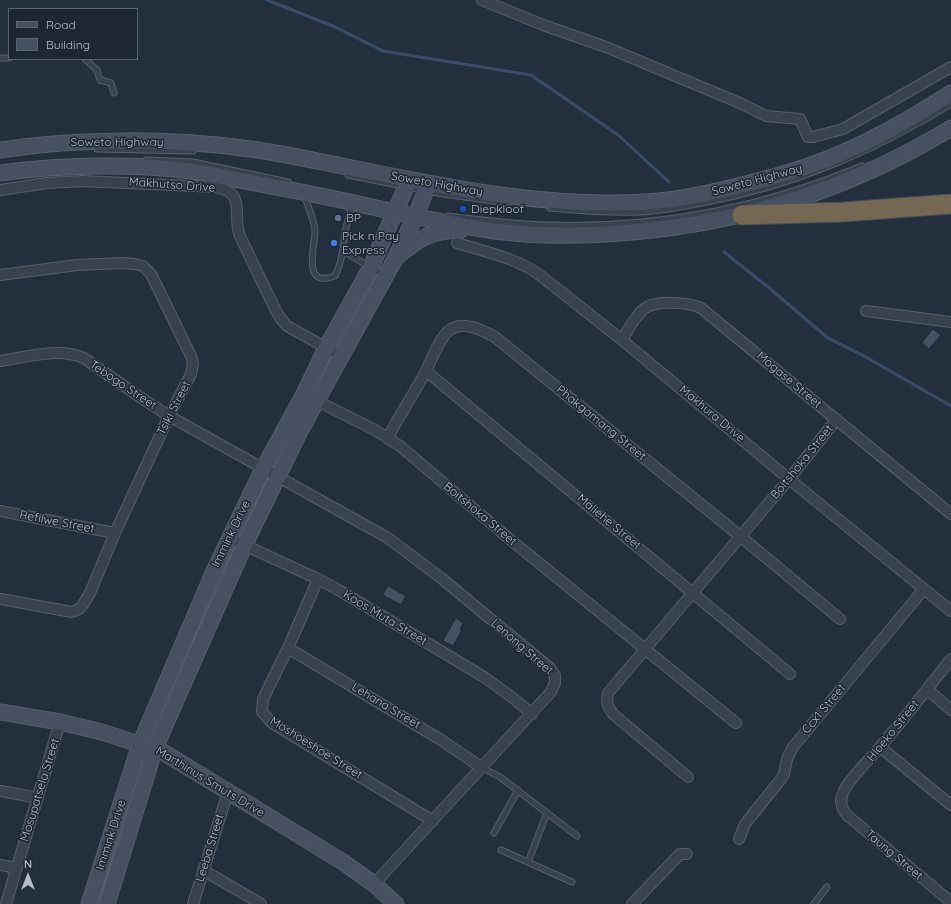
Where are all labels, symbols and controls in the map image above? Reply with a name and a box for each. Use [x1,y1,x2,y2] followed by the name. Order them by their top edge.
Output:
[8,8,138,60] legend
[46,17,76,32] text: Road
[46,37,90,52] text: Building
[71,135,163,149] street label: Soweto Highway
[710,161,804,199] street label: Soweto Highway
[390,169,484,199] street label: Soweto Highway
[128,175,216,195] street label: Makhutso Drive
[471,202,524,216] place label: Diepkloof
[458,204,468,214] marker: Diepkloof
[346,211,361,225] place label: BP
[333,213,343,223] marker: BP
[342,229,399,257] place label: Pick n Pay Express
[329,238,339,248] marker: Pick n Pay Express
[754,349,824,411] street label: Mogase Street
[87,357,159,413] street label: Tebogo Street
[154,378,194,438] street label: Tsiki Street
[553,382,649,464] street label: Phakgamang Street
[676,382,748,446] street label: Makhura Drive
[768,422,836,502] street label: Boitshoka Street
[440,479,520,549] street label: Boitshoka Street
[574,491,644,553] street label: Maliehe Street
[209,498,253,570] street label: Immink Drive
[18,508,96,536] street label: Refilwe Street
[340,587,430,649] street label: Koos Muta Street
[488,616,556,678] street label: Lenong Street
[349,680,423,732] street label: Lehana Street
[799,681,849,737] street label: Ccx1 Street
[864,697,922,765] street label: Hloeko Street
[267,714,365,782] street label: Moshoeshoe Street
[17,737,63,843] street label: Mosupatsela Street
[153,744,267,820] street label: Marthinus Smuts Drive
[93,798,129,872] street label: Immink Drive
[193,812,227,884] street label: Leeba Street
[862,827,926,883] street label: Taung Street
[8,856,48,896] north arrow
[24,857,32,871] text: N

